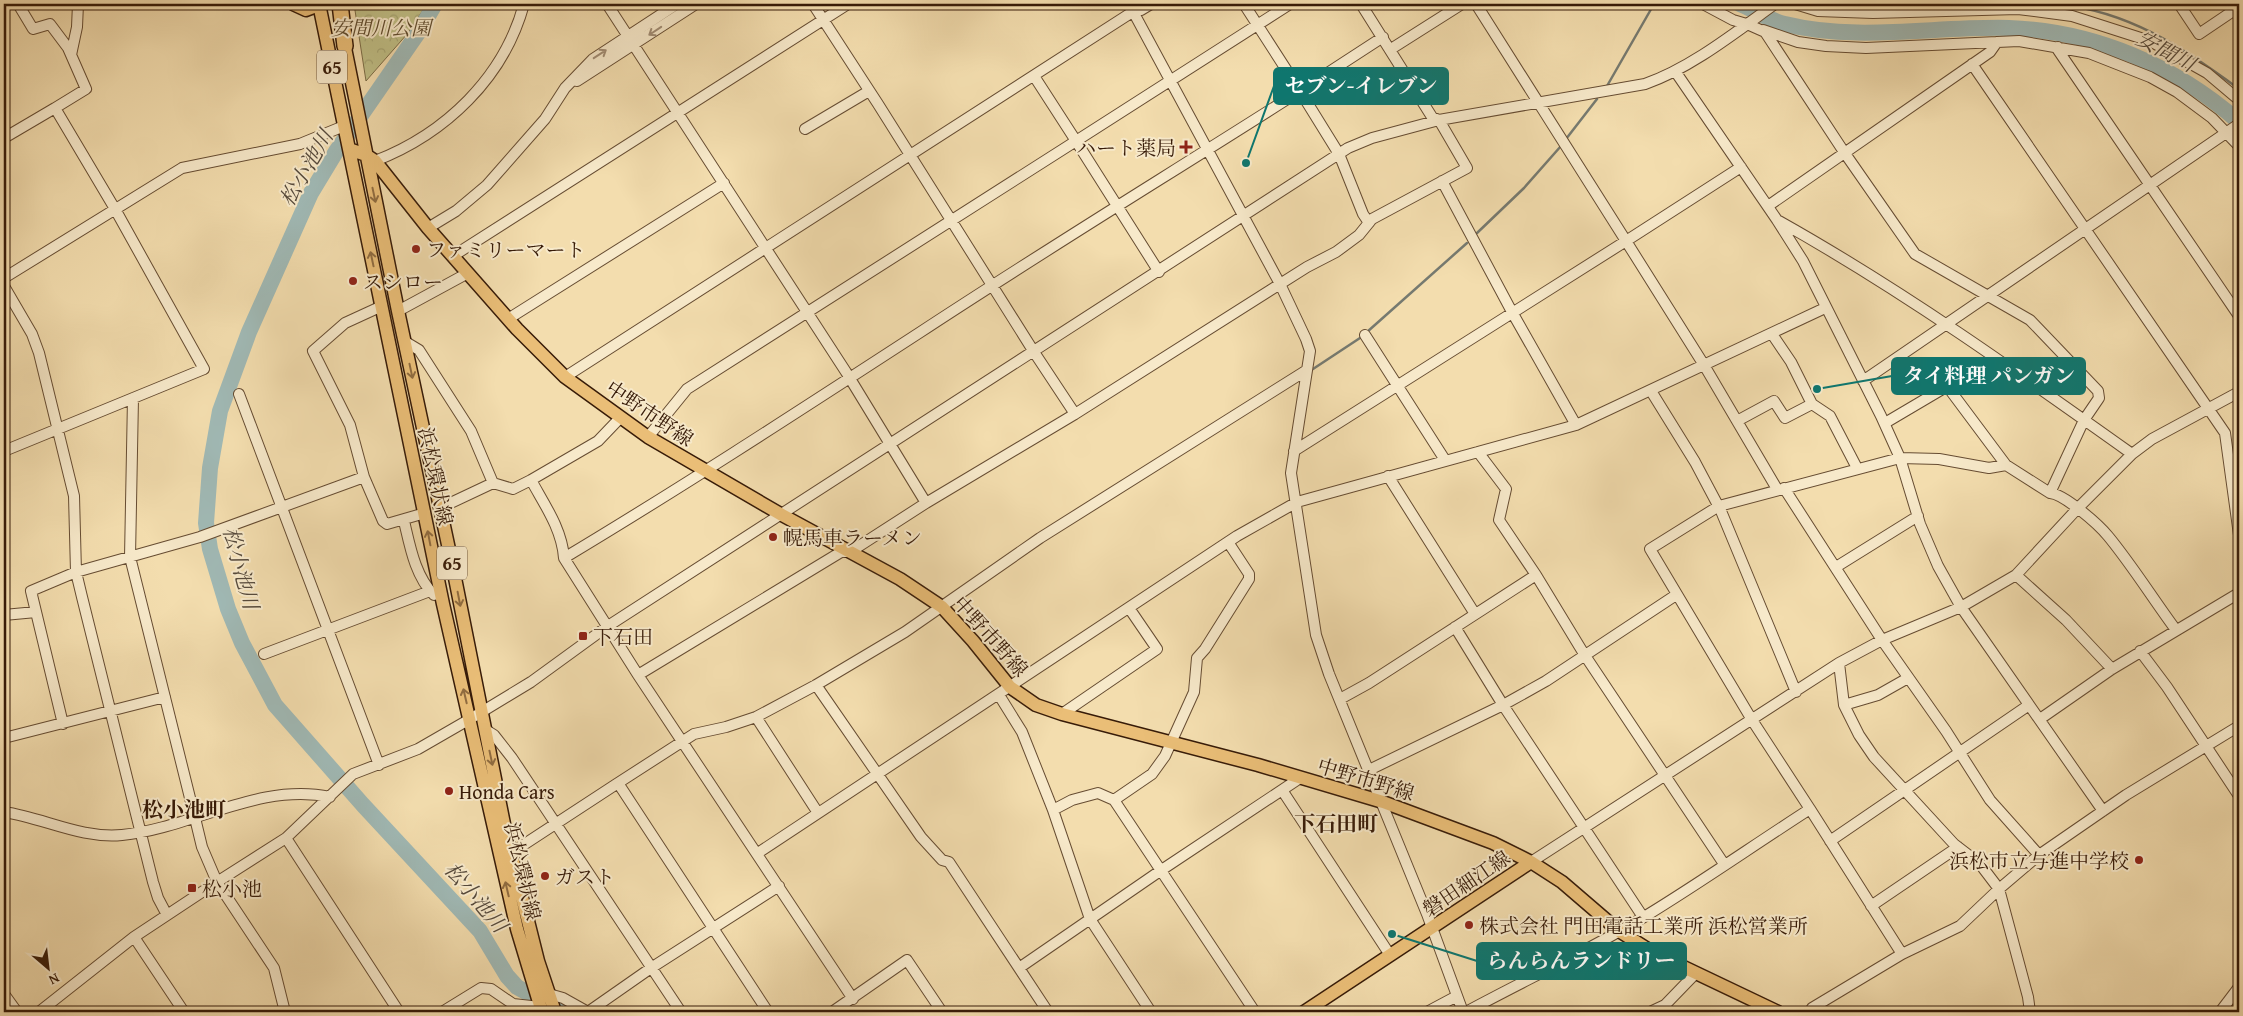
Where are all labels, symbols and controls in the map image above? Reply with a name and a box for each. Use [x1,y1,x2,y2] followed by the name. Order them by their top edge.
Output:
[331,13,434,42] park label: 安間川公園
[2131,23,2203,80] water label: 安間川
[649,26,663,36] one-way arrow
[593,49,607,59] one-way arrow
[317,51,347,84] road number: 65
[1274,68,1448,104] callout: セブン-イレブン
[1285,70,1437,101] text: セブン-イレブン
[272,122,341,212] water label: 松小池川
[1076,133,1176,162] place label: ハート薬局
[1180,141,1192,153] marker: ハート薬局
[370,187,380,203] one-way arrow
[426,235,586,264] place label: ファミリーマート
[410,243,422,255] marker: ファミリーマート
[366,251,376,267] one-way arrow
[363,267,443,296] place label: スシロー
[347,275,359,287] marker: スシロー
[1892,358,2085,394] callout: タイ料理 パンガン
[1903,360,2075,391] text: タイ料理 パンガン
[407,363,416,379] one-way arrow
[600,373,700,453] street label: 中野市野線
[411,424,461,528] street label: 浜松環状線
[215,523,267,615] water label: 松小池川
[783,523,922,552] place label: 幌馬車ラーメン
[424,530,434,546] one-way arrow
[767,531,779,543] marker: 幌馬車ラーメン
[437,546,467,580] road number: 65
[947,589,1035,683] street label: 中野市野線
[455,590,465,606] one-way arrow
[593,622,653,651] place label: 下石田
[577,630,589,642] marker: 下石田
[460,689,469,705] one-way arrow
[487,750,497,766] one-way arrow
[1314,751,1418,807] street label: 中野市野線
[459,777,555,806] place label: Honda Cars
[443,785,455,797] marker: Honda Cars
[142,794,226,825] district label: 松小池町
[1294,808,1378,839] district label: 下石田町
[498,819,548,923] street label: 浜松環状線
[1416,843,1516,923] street label: 磐田細江線
[1949,846,2129,875] place label: 浜松市立与進中学校
[2133,854,2145,866] marker: 浜松市立与進中学校
[437,855,516,941] water label: 松小池川
[555,862,615,891] place label: ガスト
[539,870,551,882] marker: ガスト
[202,874,262,903] place label: 松小池
[186,882,198,894] marker: 松小池
[502,882,511,898] one-way arrow
[1479,911,1808,940] place label: 株式会社 門田電話工業所 浜松営業所
[1463,919,1475,931] marker: 株式会社 門田電話工業所 浜松営業所
[1477,943,1686,979] callout: らんらんランドリー
[22,944,72,994] north arrow
[1487,945,1676,976] text: らんらんランドリー
[45,968,63,991] text: N

